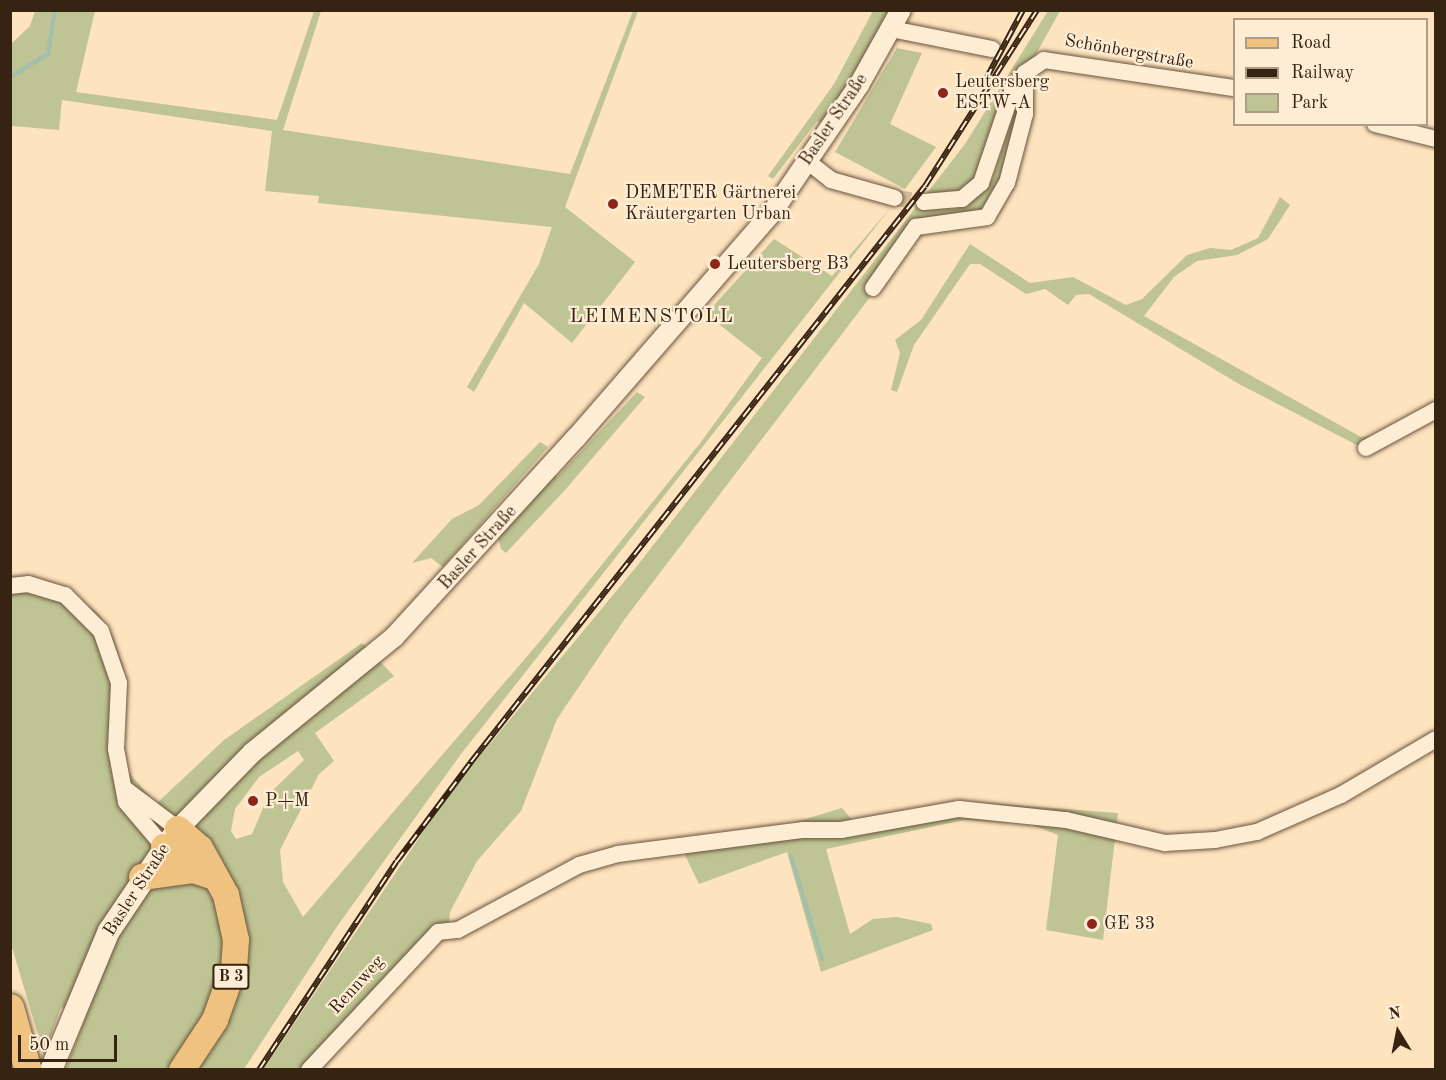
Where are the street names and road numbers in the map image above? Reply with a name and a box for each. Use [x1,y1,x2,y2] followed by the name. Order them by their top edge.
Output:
[1063,30,1195,74] street label: Schönbergstraße
[795,70,873,170] street label: Basler Straße
[434,501,522,595] street label: Basler Straße
[99,840,175,940] street label: Basler Straße
[325,951,389,1019] street label: Rennweg
[212,964,250,990] road number: B 3

